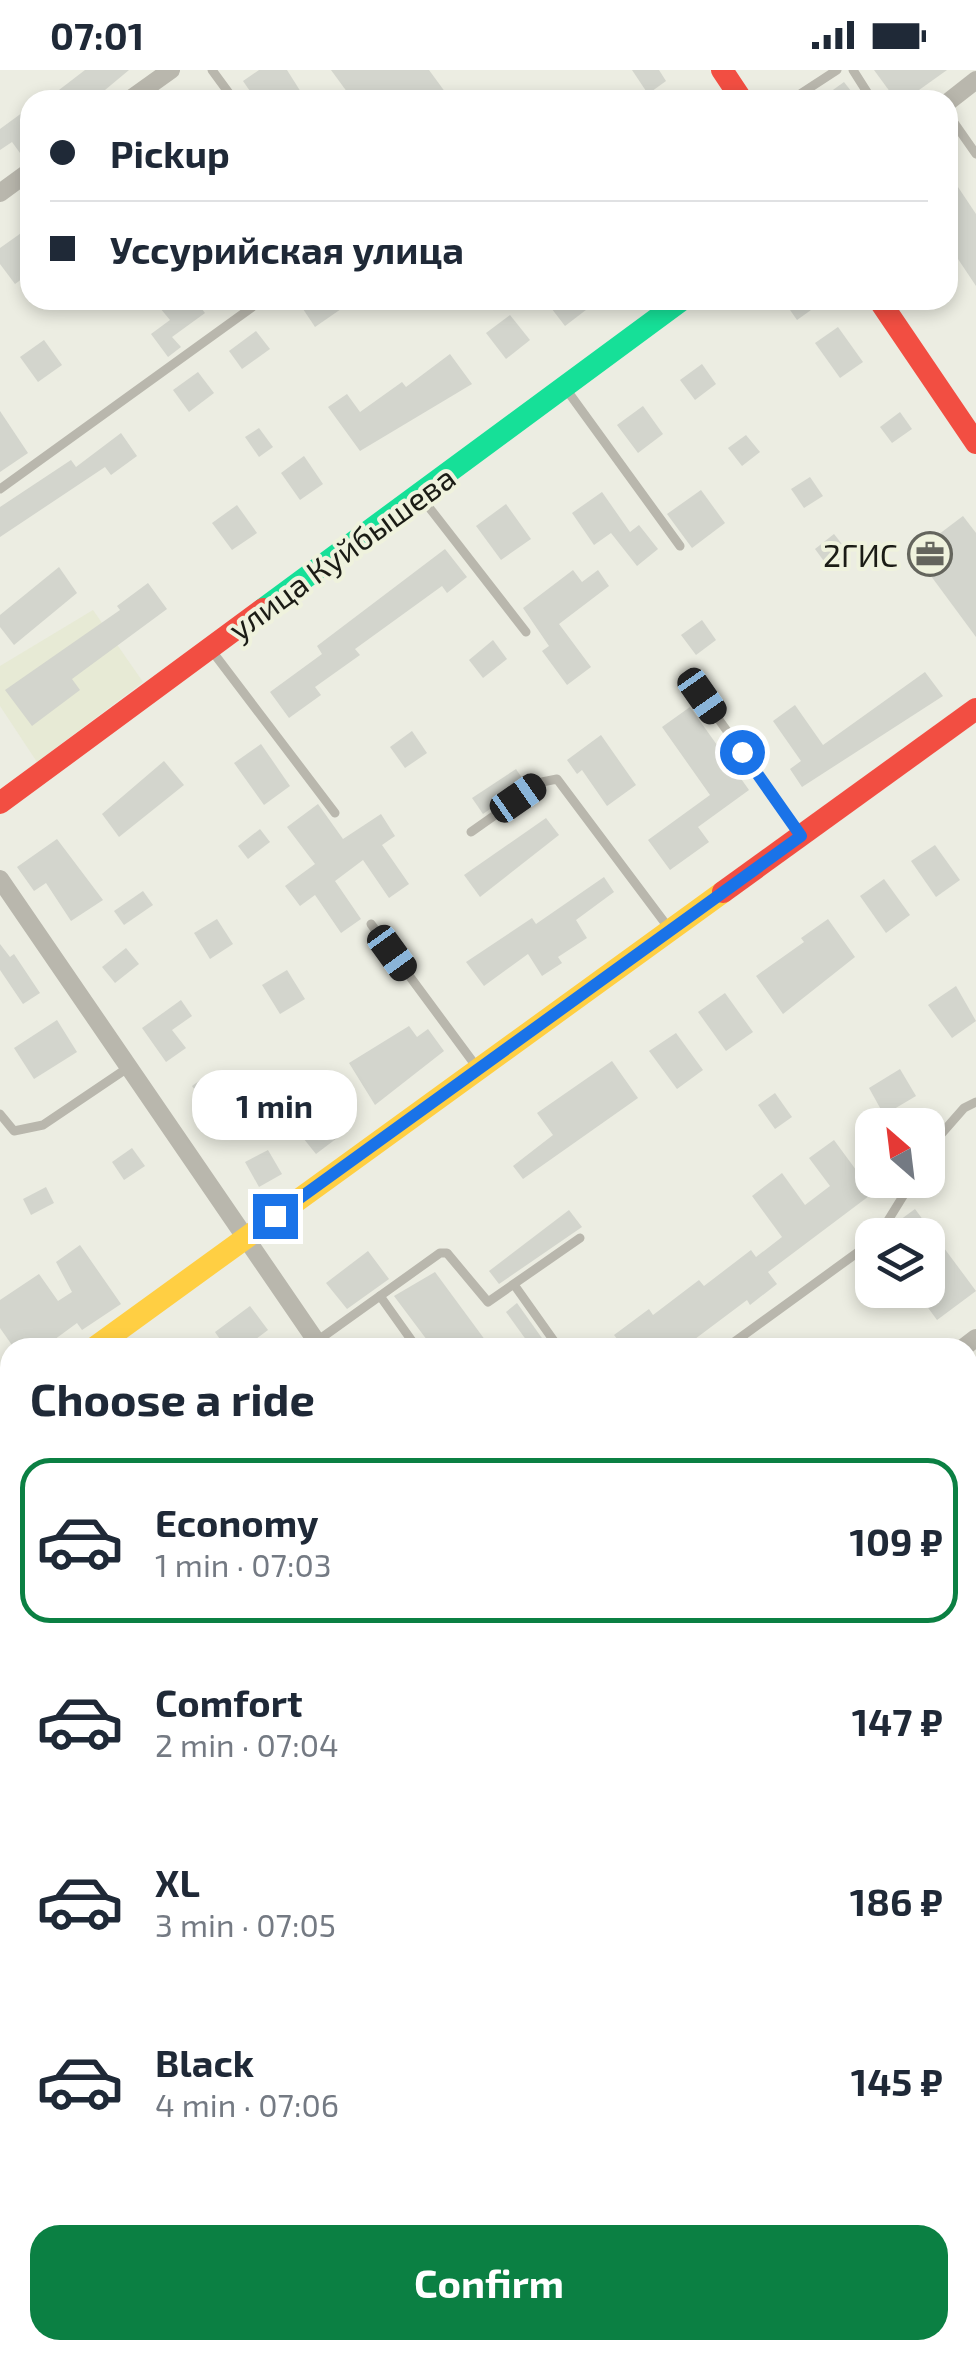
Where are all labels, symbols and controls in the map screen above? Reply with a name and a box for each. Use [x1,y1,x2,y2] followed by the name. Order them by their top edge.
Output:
[50,12,144,58] text: 07:01
[110,130,230,176] text: Pickup
[110,226,464,272] text: Уссурийская улица
[220,457,462,648] street label: улица Куйбышева
[907,531,953,577] office icon: 2ГИС
[823,535,898,573] place label: 2ГИС
[673,663,731,729] car
[720,730,765,775] route start
[485,769,551,827] car
[362,920,422,986] car
[192,1071,358,1141] callout: 1 min
[236,1086,313,1124] text: 1 min
[855,1108,945,1198] north arrow
[855,1108,945,1308] map controls
[253,1194,298,1239] route end
[855,1218,945,1308] button: layers
[30,1371,315,1425] text: Choose a ride
[35,1496,125,1586] icon: car
[155,1499,319,1545] text: Economy
[850,1518,943,1564] text: 109 ₽
[155,1545,332,1583] text: 1 min · 07:03
[35,1676,125,1766] icon: car
[155,1679,303,1725] text: Comfort
[852,1698,943,1744] text: 147 ₽
[155,1725,339,1763] text: 2 min · 07:04
[35,1856,125,1946] icon: car
[155,1859,200,1905] text: XL
[850,1878,943,1924] text: 186 ₽
[155,1905,336,1943] text: 3 min · 07:05
[35,2036,125,2126] icon: car
[155,2039,254,2085] text: Black
[851,2058,943,2104] text: 145 ₽
[155,2085,339,2123] text: 4 min · 07:06
[30,2225,948,2340] button: Confirm

